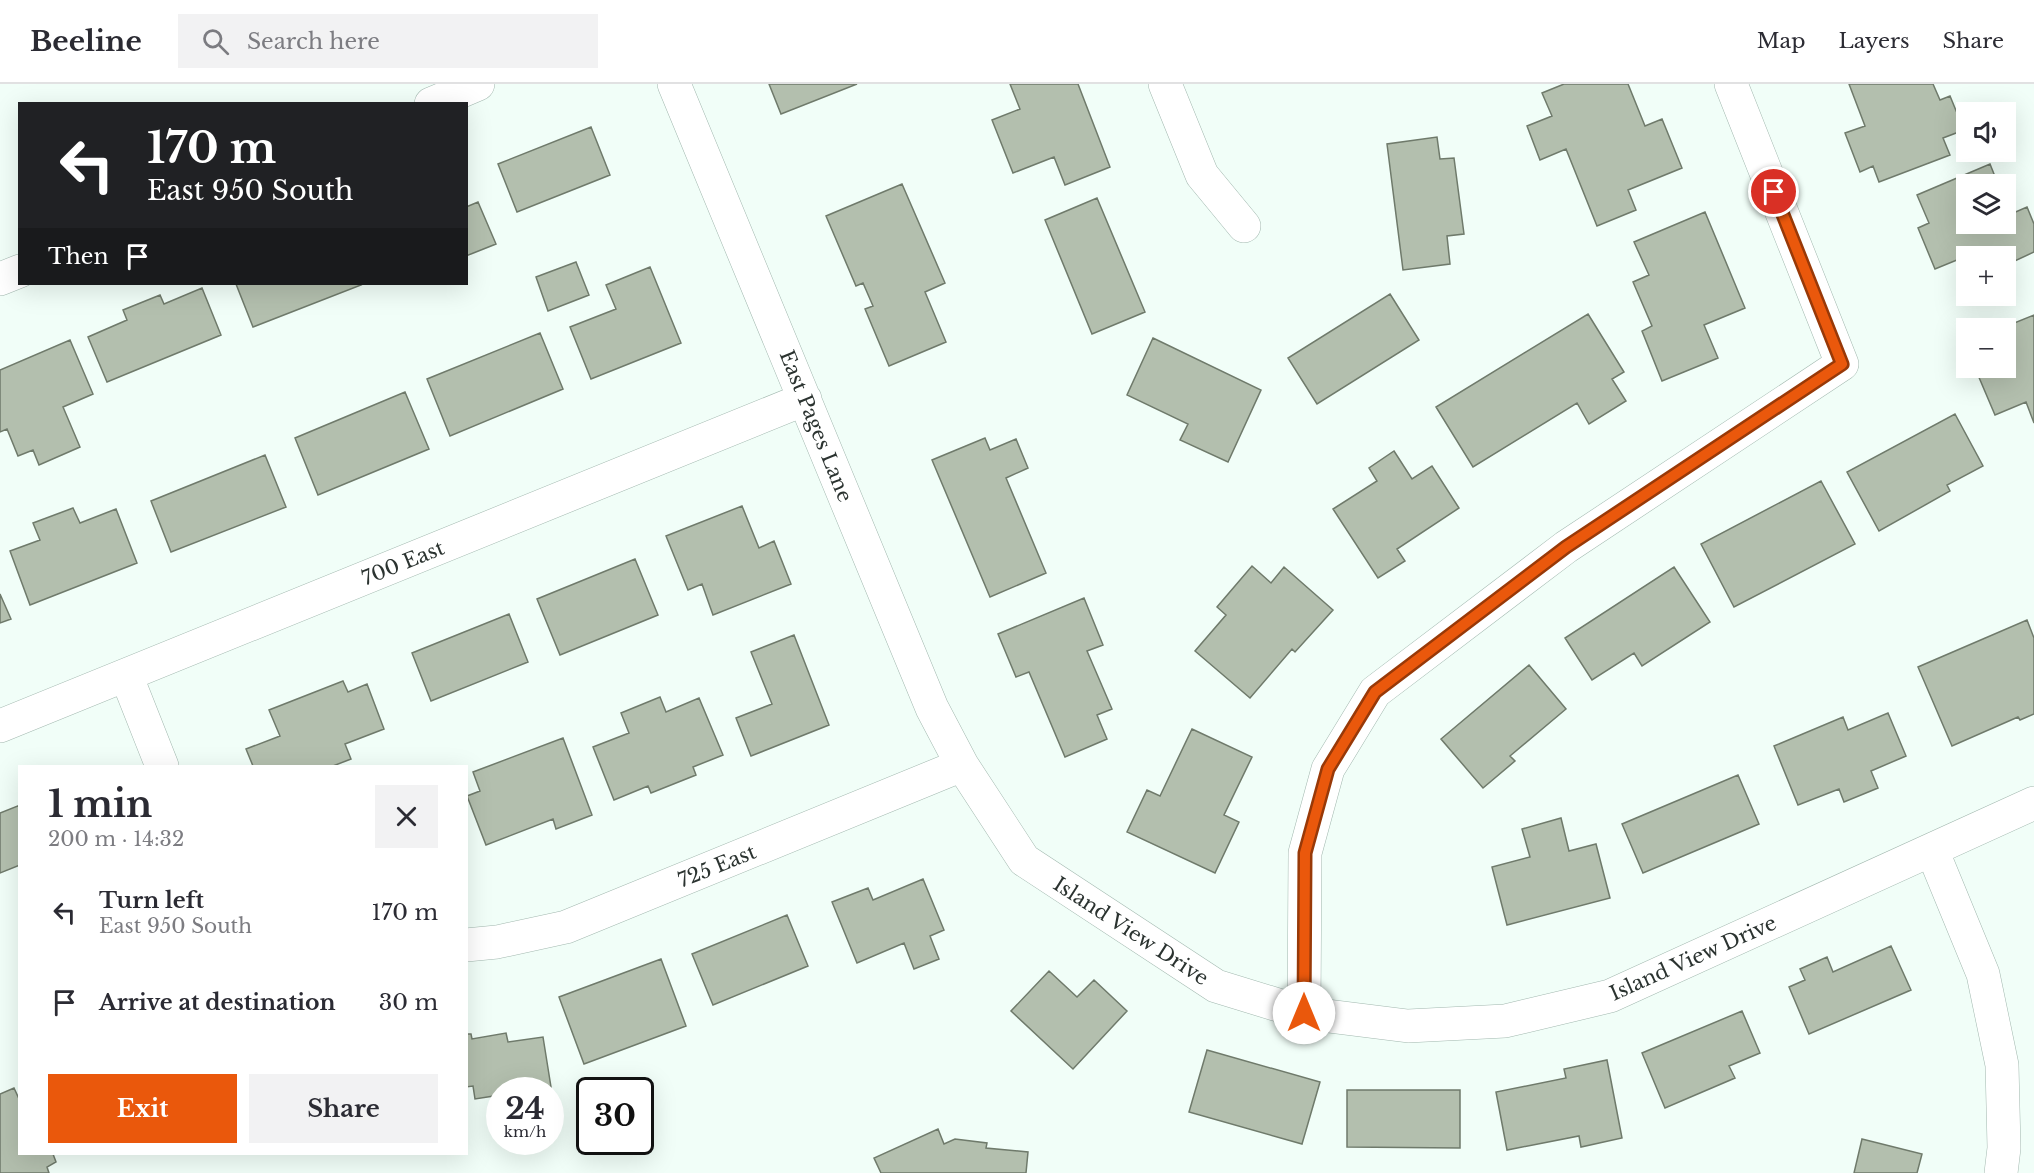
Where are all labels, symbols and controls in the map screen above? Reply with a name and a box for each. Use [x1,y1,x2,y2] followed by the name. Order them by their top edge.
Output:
[178,14,598,68] search box
[30,24,142,59] text: Beeline
[199,25,232,58] icon: search
[247,28,380,55] text: Search here
[1757,28,1806,54] text: Map
[1839,28,1910,54] text: Layers
[1943,28,2004,54] text: Share
[1956,102,2016,378] map controls
[1956,102,2016,162] button: sound
[147,122,276,174] text: 170 m
[48,126,126,204] icon: left
[1748,166,1799,217] pin
[147,174,353,207] text: East 950 South
[1956,174,2016,234] button: layers
[1757,175,1790,208] icon: arrive
[121,240,154,273] icon: arrive
[48,243,109,270] text: Then
[1956,246,2016,306] button: +
[1956,318,2016,378] button: −
[775,347,857,505] street label: East Pages Lane
[358,535,448,590] street label: 700 East
[48,782,152,827] text: 1 min
[375,785,438,848] button: close
[48,827,184,851] text: 200 m · 14:32
[675,839,760,892] street label: 725 East
[1049,872,1213,990] street label: Island View Drive
[99,887,204,914] text: Turn left
[48,896,81,929] icon: left
[372,899,438,926] text: 170 m
[1606,910,1780,1006] street label: Island View Drive
[99,914,252,938] text: East 950 South
[1272,981,1336,1045] position arrow
[48,986,81,1019] icon: arrive
[99,989,336,1016] text: Arrive at destination
[379,989,438,1016] text: 30 m
[48,1074,237,1143] button: Exit
[249,1074,438,1143] button: Share
[576,1077,654,1155] speed limit sign: 30
[505,1090,545,1127] text: 24
[504,1122,546,1141] text: km/h

